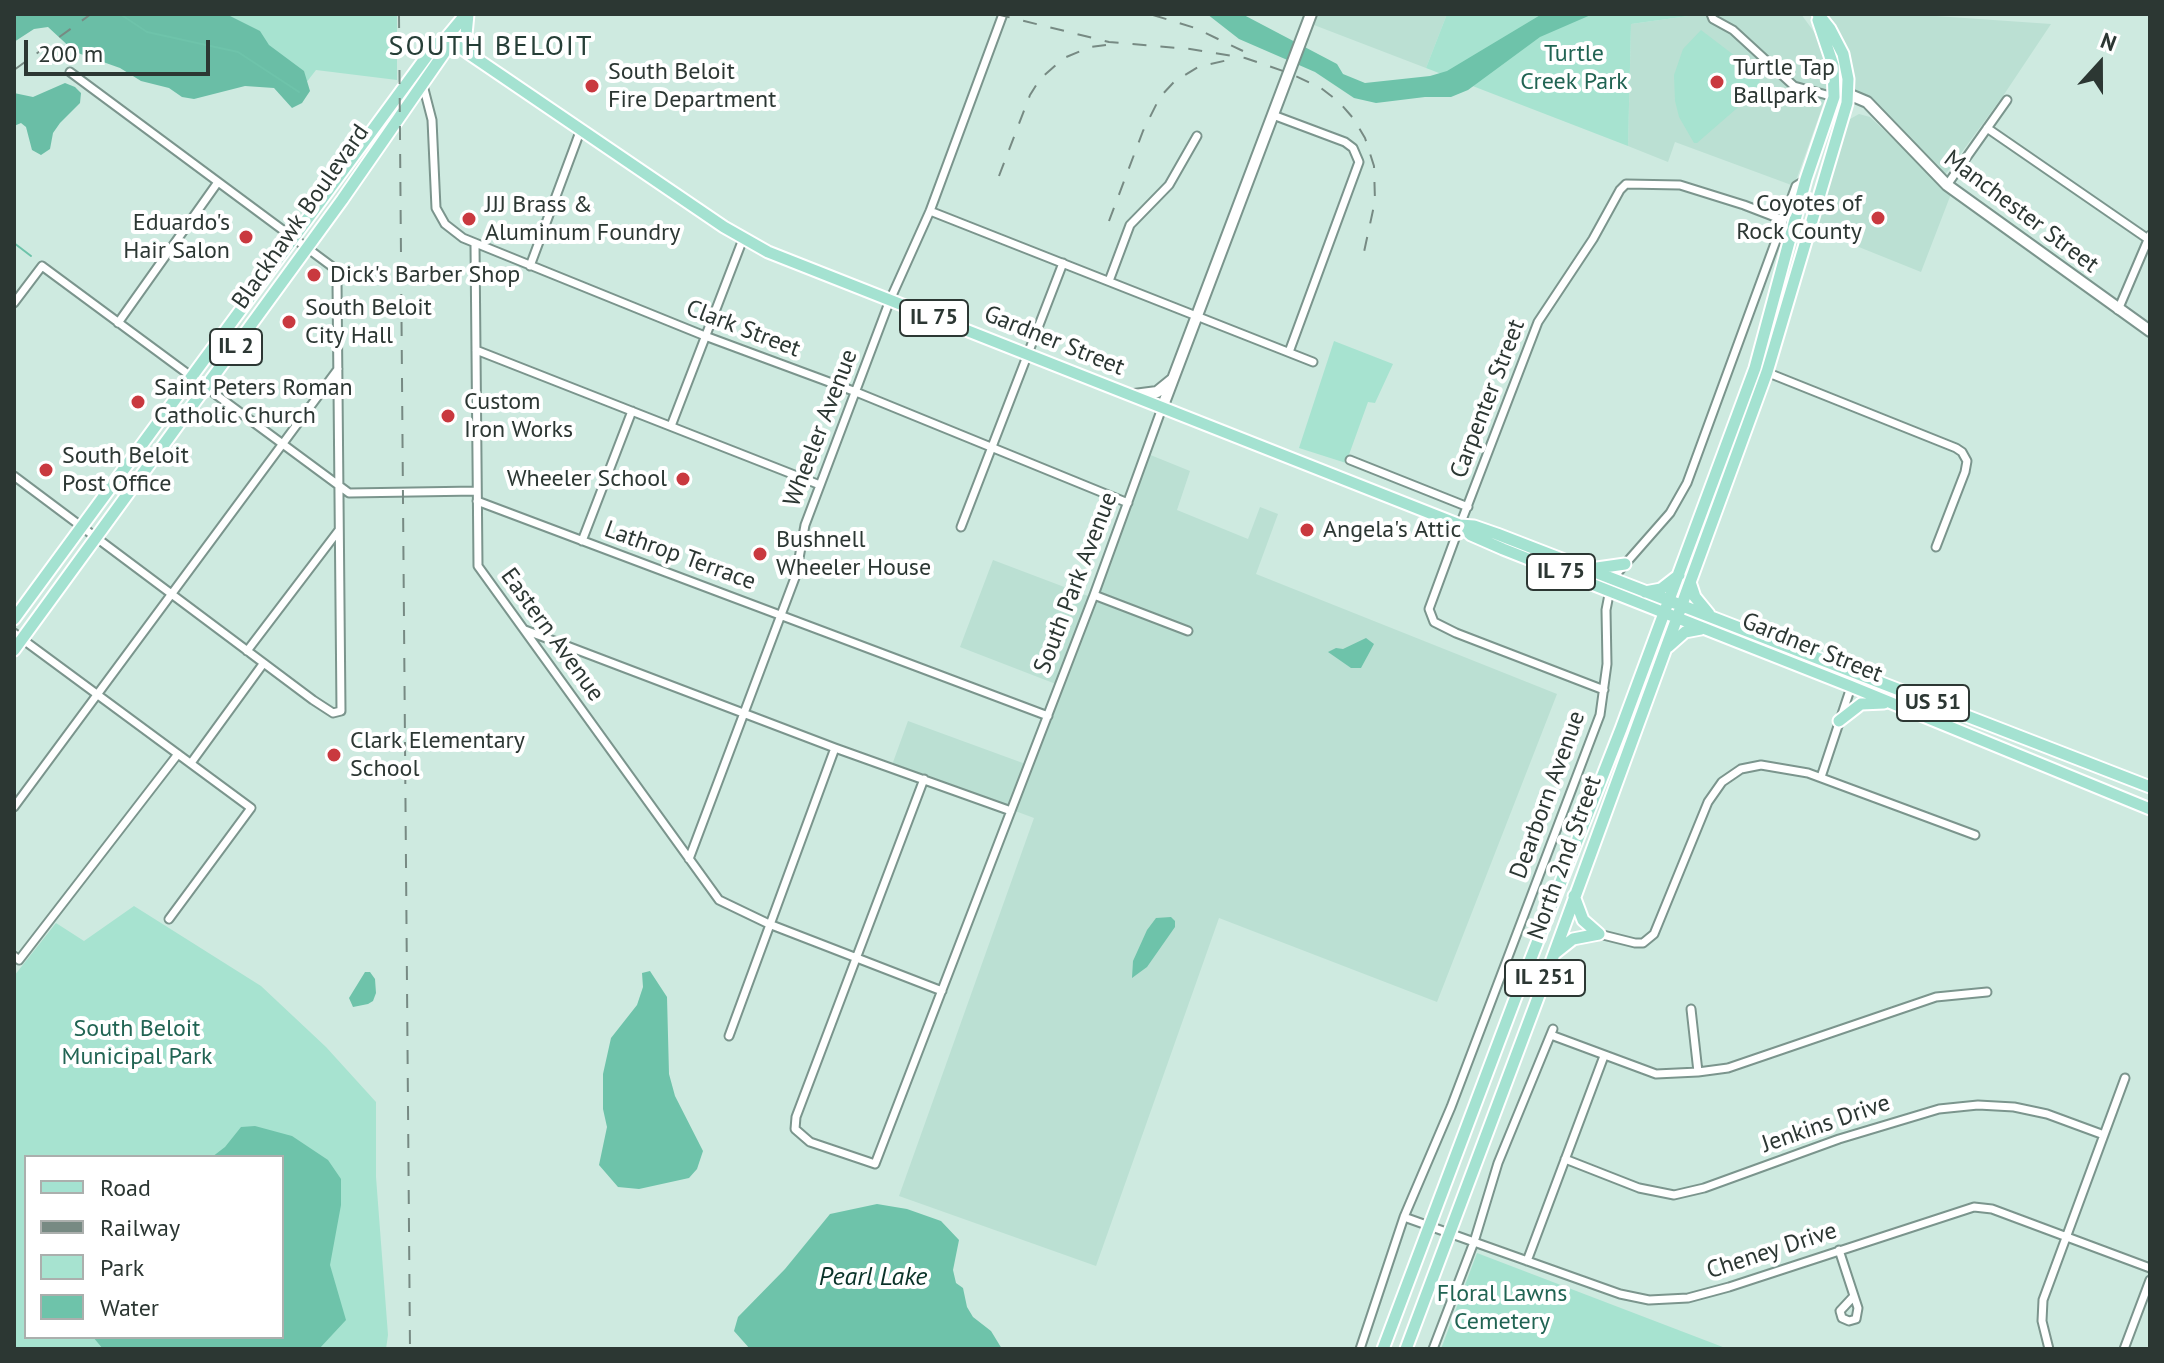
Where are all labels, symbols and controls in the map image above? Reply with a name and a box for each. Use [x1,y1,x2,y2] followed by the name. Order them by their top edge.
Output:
[28,24,214,74] scale bar
[2060,24,2140,104] north arrow
[2097,26,2120,57] text: N
[389,30,593,64] district label: SOUTH BELOIT
[38,38,103,69] text: 200 m
[1520,40,1628,96] park label: Turtle Creek Park
[1733,54,1835,110] place label: Turtle Tap Ballpark
[608,58,776,114] place label: South Beloit Fire Department
[1708,73,1726,91] marker: Turtle Tap Ballpark
[583,77,601,95] marker: South Beloit Fire Department
[226,119,376,315] street label: Blackhawk Boulevard
[1938,144,2104,280] street label: Manchester Street
[1736,190,1862,246] place label: Coyotes of Rock County
[485,191,680,247] place label: JJJ Brass & Aluminum Foundry
[123,209,230,265] place label: Eduardo's Hair Salon
[1869,209,1887,227] marker: Coyotes of Rock County
[460,210,478,228] marker: JJJ Brass & Aluminum Foundry
[237,228,255,246] marker: Eduardo's Hair Salon
[330,261,520,289] place label: Dick's Barber Shop
[305,266,323,284] marker: Dick's Barber Shop
[305,294,432,350] place label: South Beloit City Hall
[682,294,804,364] street label: Clark Street
[900,300,968,336] road number: IL 75
[980,300,1128,382] street label: Gardner Street
[280,313,298,331] marker: South Beloit City Hall
[1445,316,1531,482] street label: Carpenter Street
[210,329,262,365] road number: IL 2
[778,345,864,511] street label: Wheeler Avenue
[154,374,353,430] place label: Saint Peters Roman Catholic Church
[464,388,573,444] place label: Custom Iron Works
[129,393,147,411] marker: Saint Peters Roman Catholic Church
[439,407,457,425] marker: Custom Iron Works
[62,442,189,498] place label: South Beloit Post Office
[37,461,55,479] marker: South Beloit Post Office
[507,465,667,493] place label: Wheeler School
[674,470,692,488] marker: Wheeler School
[1028,488,1124,678] street label: South Park Avenue
[601,515,759,597] street label: Lathrop Terrace
[1323,516,1461,544] place label: Angela's Attic
[1298,521,1316,539] marker: Angela's Attic
[776,526,931,582] place label: Bushnell Wheeler House
[751,545,769,563] marker: Bushnell Wheeler House
[1527,554,1595,590] road number: IL 75
[494,563,610,707] street label: Eastern Avenue
[1738,607,1886,689] street label: Gardner Street
[1897,685,1969,721] road number: US 51
[1504,707,1592,883] street label: Dearborn Avenue
[350,727,525,783] place label: Clark Elementary School
[325,746,343,764] marker: Clark Elementary School
[1522,772,1608,944] street label: North 2nd Street
[1505,960,1585,996] road number: IL 251
[61,1015,213,1071] park label: South Beloit Municipal Park
[1758,1089,1894,1159] street label: Jenkins Drive
[24,1155,284,1339] legend
[100,1172,151,1203] text: Road
[100,1212,180,1243] text: Railway
[1703,1216,1841,1286] street label: Cheney Drive
[100,1252,144,1283] text: Park
[819,1262,927,1294] water label: Pearl Lake
[1437,1280,1567,1336] park label: Floral Lawns Cemetery
[100,1292,159,1323] text: Water

